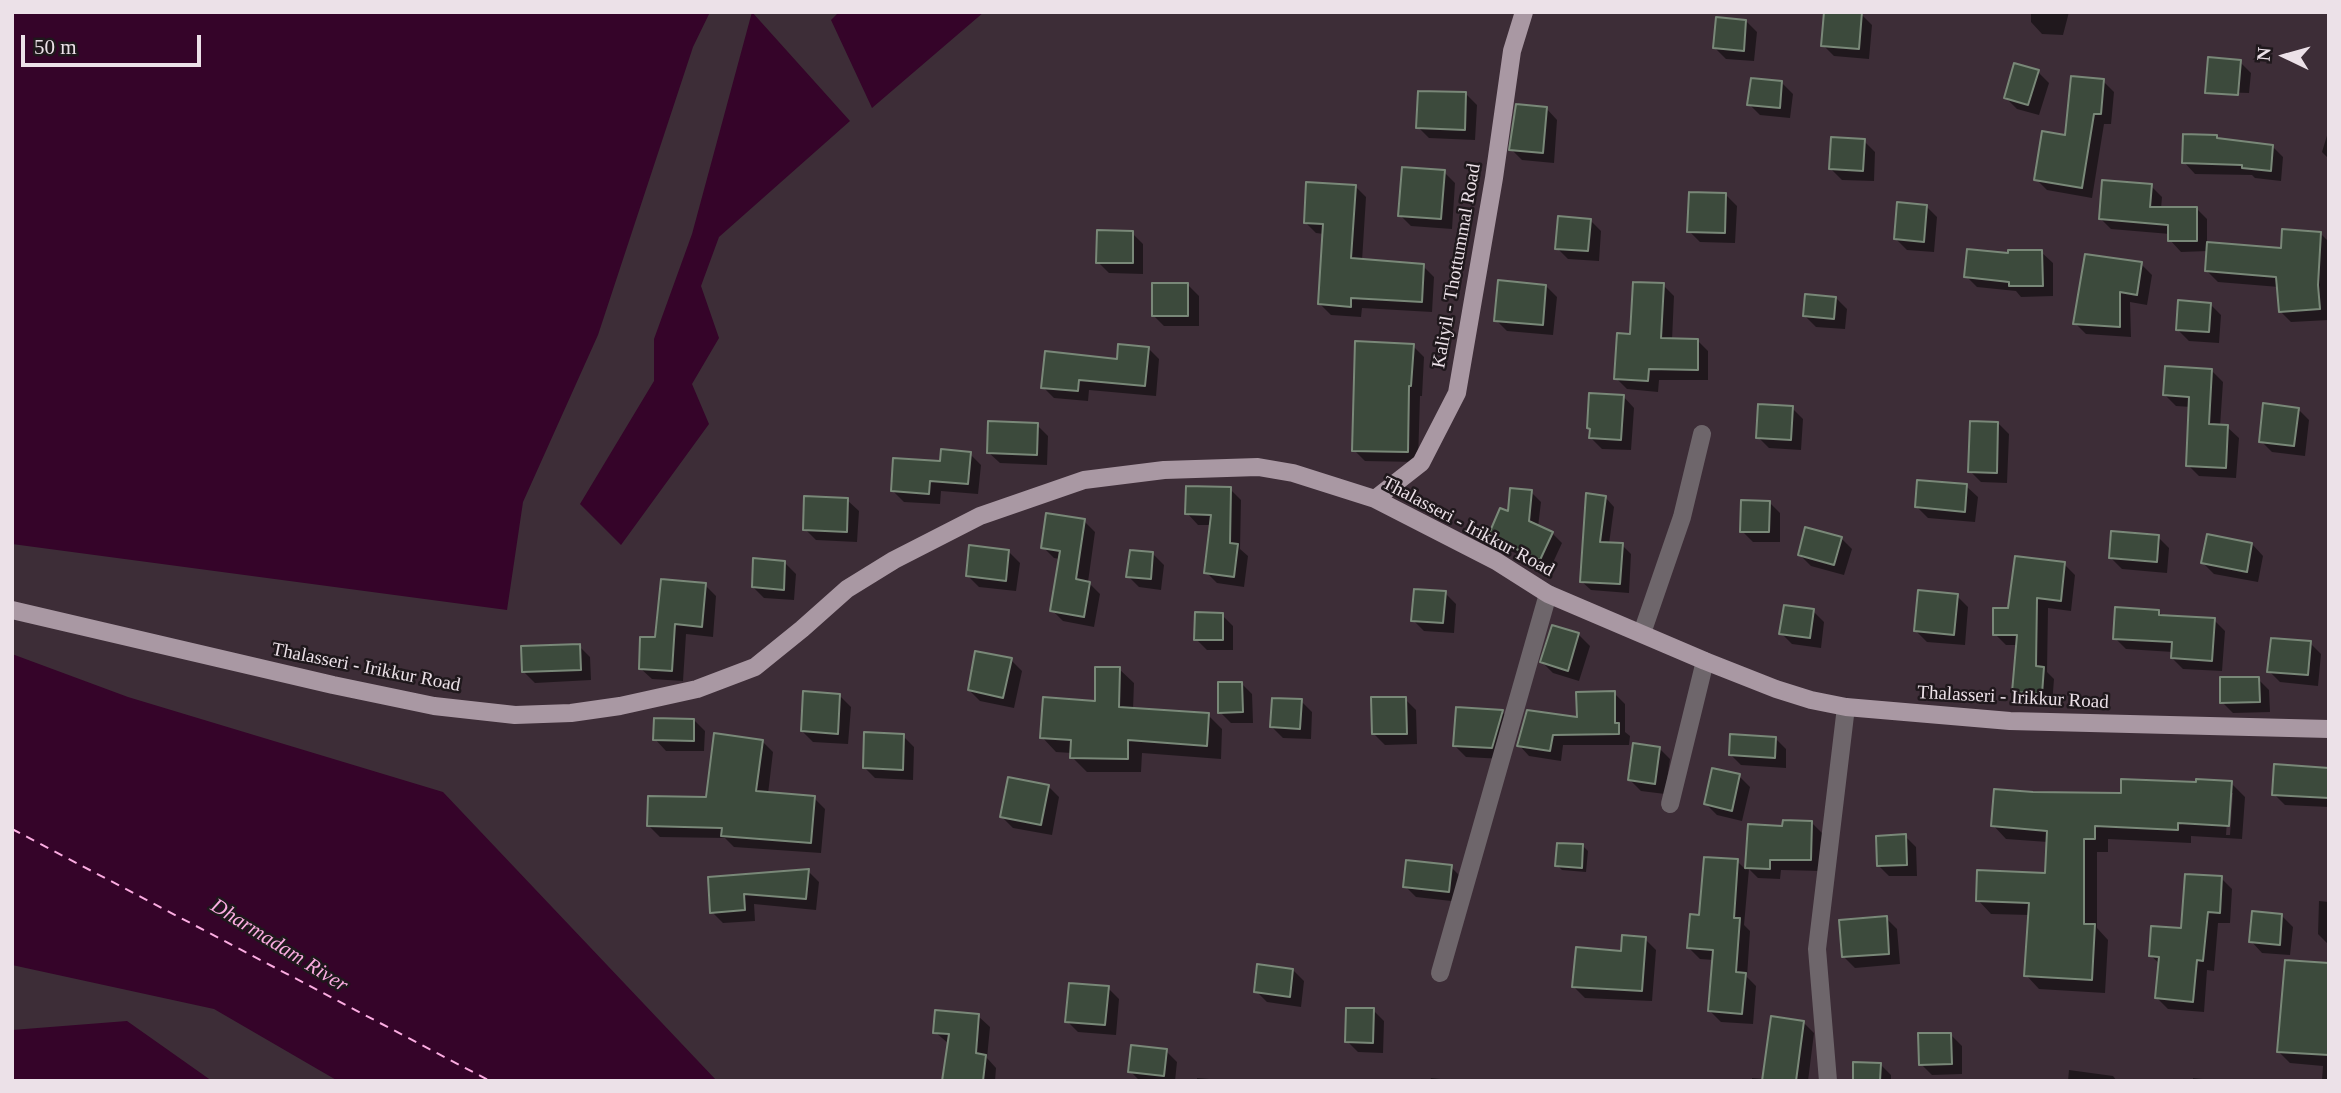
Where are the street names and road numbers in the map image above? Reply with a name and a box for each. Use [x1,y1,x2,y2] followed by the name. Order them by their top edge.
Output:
[1428,162,1486,370] street label: Kaliyil - Thottummal Road
[1378,472,1558,582] street label: Thalasseri - Irikkur Road
[270,639,462,697] street label: Thalasseri - Irikkur Road
[1917,682,2109,714] street label: Thalasseri - Irikkur Road

